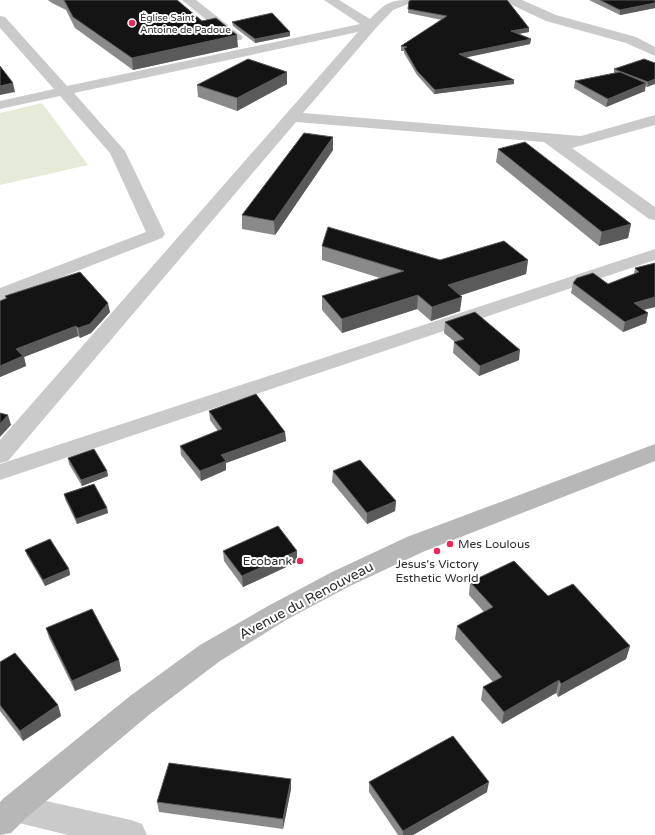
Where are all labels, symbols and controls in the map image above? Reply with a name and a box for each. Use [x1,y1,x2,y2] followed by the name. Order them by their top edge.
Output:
[140,12,231,36] place label: Église Saint Antoine de Padoue
[127,18,137,28] marker: Église Saint Antoine de Padoue
[458,537,530,551] place label: Mes Loulous
[445,539,455,549] marker: Mes Loulous
[432,546,442,556] marker: Jesus's Victory Esthetic World
[243,554,292,568] place label: Ecobank
[295,556,305,566] marker: Ecobank
[395,557,479,585] place label: Jesus's Victory Esthetic World
[236,558,376,643] street label: Avenue du Renouveau

